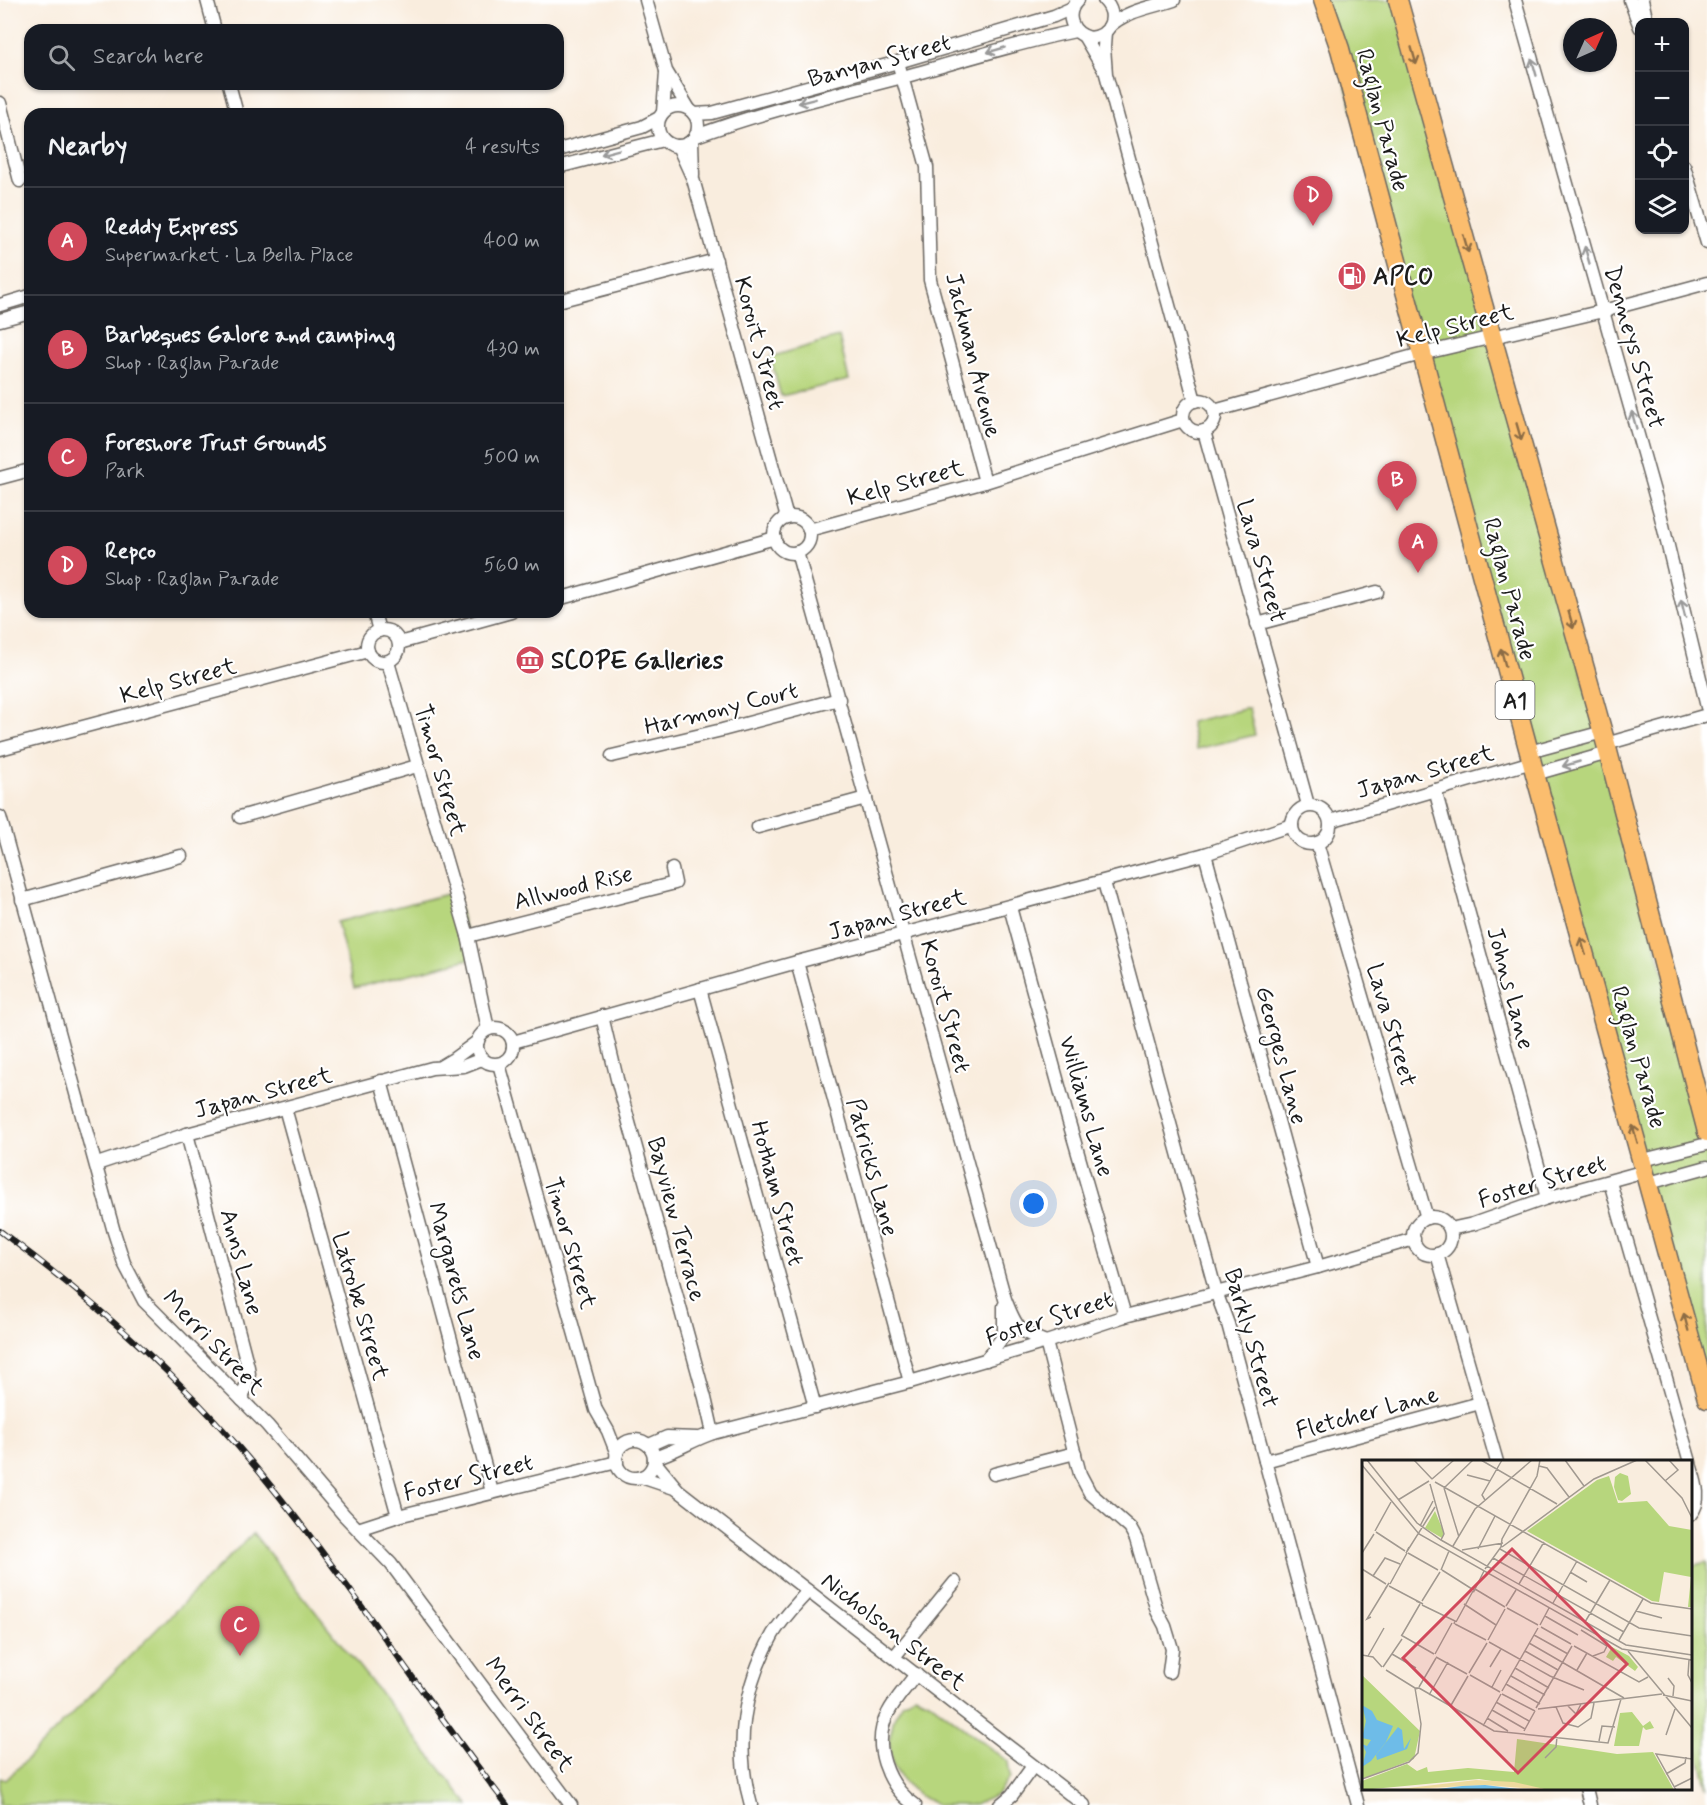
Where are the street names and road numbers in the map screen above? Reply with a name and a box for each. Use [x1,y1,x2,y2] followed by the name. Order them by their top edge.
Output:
[804,27,954,95] street label: Banyan Street
[1345,46,1415,196] street label: Raglan Parade
[1595,262,1672,432] street label: Denneys Street
[937,270,1008,441] street label: Jackman Avenue
[726,273,791,414] street label: Koroit Street
[1394,297,1517,356] street label: Kelp Street
[844,453,967,514] street label: Kelp Street
[1228,496,1293,627] street label: Lava Street
[1472,515,1542,665] street label: Raglan Parade
[117,651,240,712] street label: Kelp Street
[641,675,802,744] street label: Harmony Court
[1496,681,1534,719] road number: A1
[406,701,473,840] street label: Timor Street
[1353,738,1498,807] street label: Japan Street
[511,859,636,918] street label: Allwood Rise
[825,882,970,949] street label: Japan Street
[1478,924,1541,1053] street label: Johns Lane
[912,936,977,1077] street label: Koroit Street
[1358,960,1423,1091] street label: Lava Street
[1245,983,1314,1129] street label: Georges Lane
[1600,983,1673,1133] street label: Raglan Parade
[1051,1032,1120,1181] street label: Williams Lane
[191,1060,336,1127] street label: Japan Street
[838,1095,905,1240] street label: Patricks Lane
[742,1118,811,1269] street label: Hotham Street
[639,1134,712,1305] street label: Bayview Terrace
[1475,1148,1610,1217] street label: Foster Street
[536,1174,603,1313] street label: Timor Street
[418,1199,492,1364] street label: Margarets Lane
[212,1206,270,1319] street label: Anns Lane
[324,1229,395,1384] street label: Latrobe Street
[1216,1265,1285,1412] street label: Barkly Street
[155,1284,271,1402] street label: Merri Street
[982,1284,1117,1355] street label: Foster Street
[1292,1379,1442,1447] street label: Fletcher Lane
[400,1447,536,1510] street label: Foster Street
[814,1566,972,1698] street label: Nicholson Street
[477,1651,581,1779] street label: Merri Street

